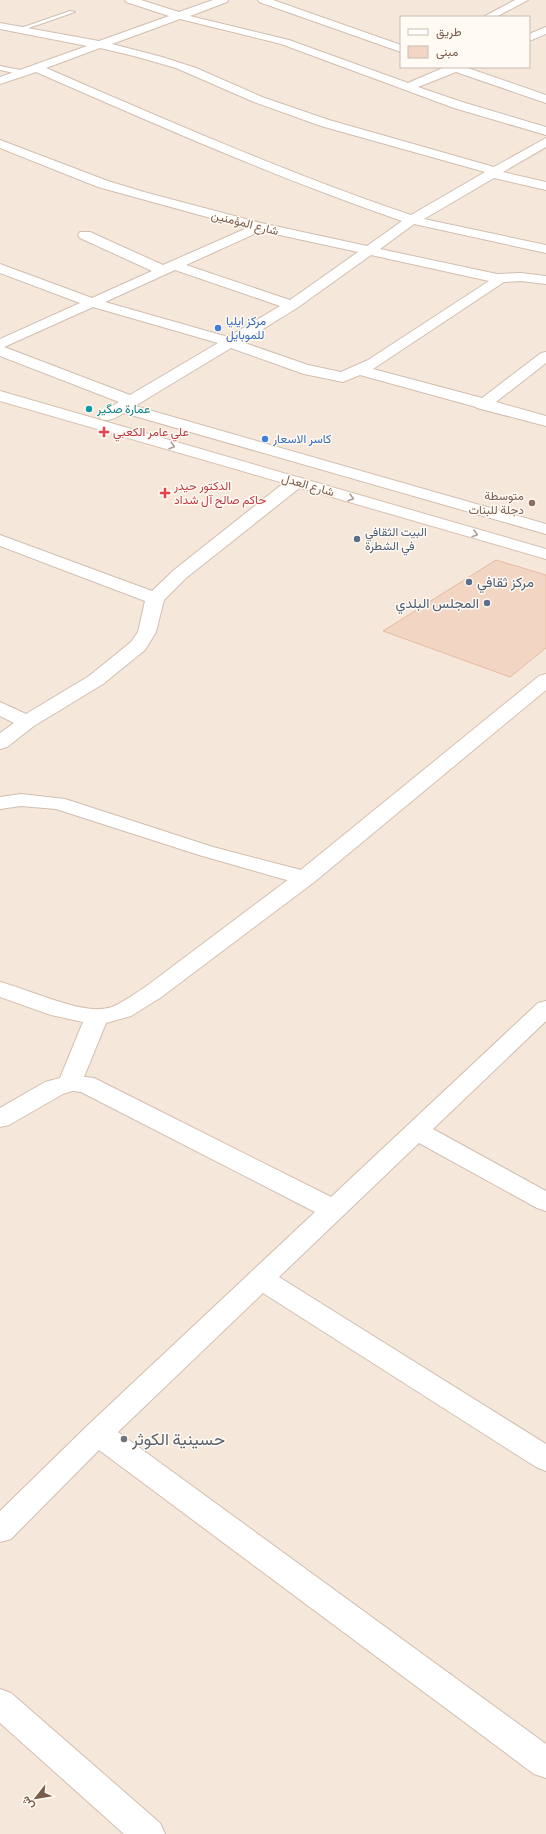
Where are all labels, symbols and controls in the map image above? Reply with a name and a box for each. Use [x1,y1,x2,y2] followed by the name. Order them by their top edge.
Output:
[400,16,530,68] legend
[436,24,462,40] text: طريق
[436,44,458,60] text: مبنى
[209,207,280,240] street label: شارع المؤمنين
[226,313,266,343] place label: مركز ايليا للموبايل
[213,323,223,333] marker: مركز ايليا للموبايل
[96,401,150,417] place label: عمارة صگير
[84,404,94,414] marker: عمارة صگير
[113,424,189,442] place label: علي عامر الكعبي
[98,426,110,438] marker: علي عامر الكعبي
[272,431,331,447] place label: كاسر الاسعار
[260,434,270,444] marker: كاسر الاسعار
[168,441,175,450] one-way arrow
[280,470,336,501] street label: شارع العدل
[173,478,266,509] place label: الدكتور حيدر حاكم صالح آل شداد
[159,487,171,499] marker: الدكتور حيدر حاكم صالح آل شداد
[469,488,524,517] place label: متوسطة دجلة للبنات
[347,493,354,502] one-way arrow
[527,498,537,508] marker: متوسطة دجلة للبنات
[365,524,427,556] place label: البيت الثقافي في الشطرة
[472,529,479,538] one-way arrow
[352,534,362,544] marker: البيت الثقافي في الشطرة
[477,573,534,594] place label: مركز ثقافي
[464,577,474,587] marker: مركز ثقافي
[396,594,479,615] place label: المجلس البلدي
[482,598,492,608] marker: المجلس البلدي
[131,1428,225,1450] place label: حسينية الكوثر
[119,1434,129,1444] marker: حسينية الكوثر
[16,1778,56,1818] north arrow
[18,1794,37,1812] text: ش

